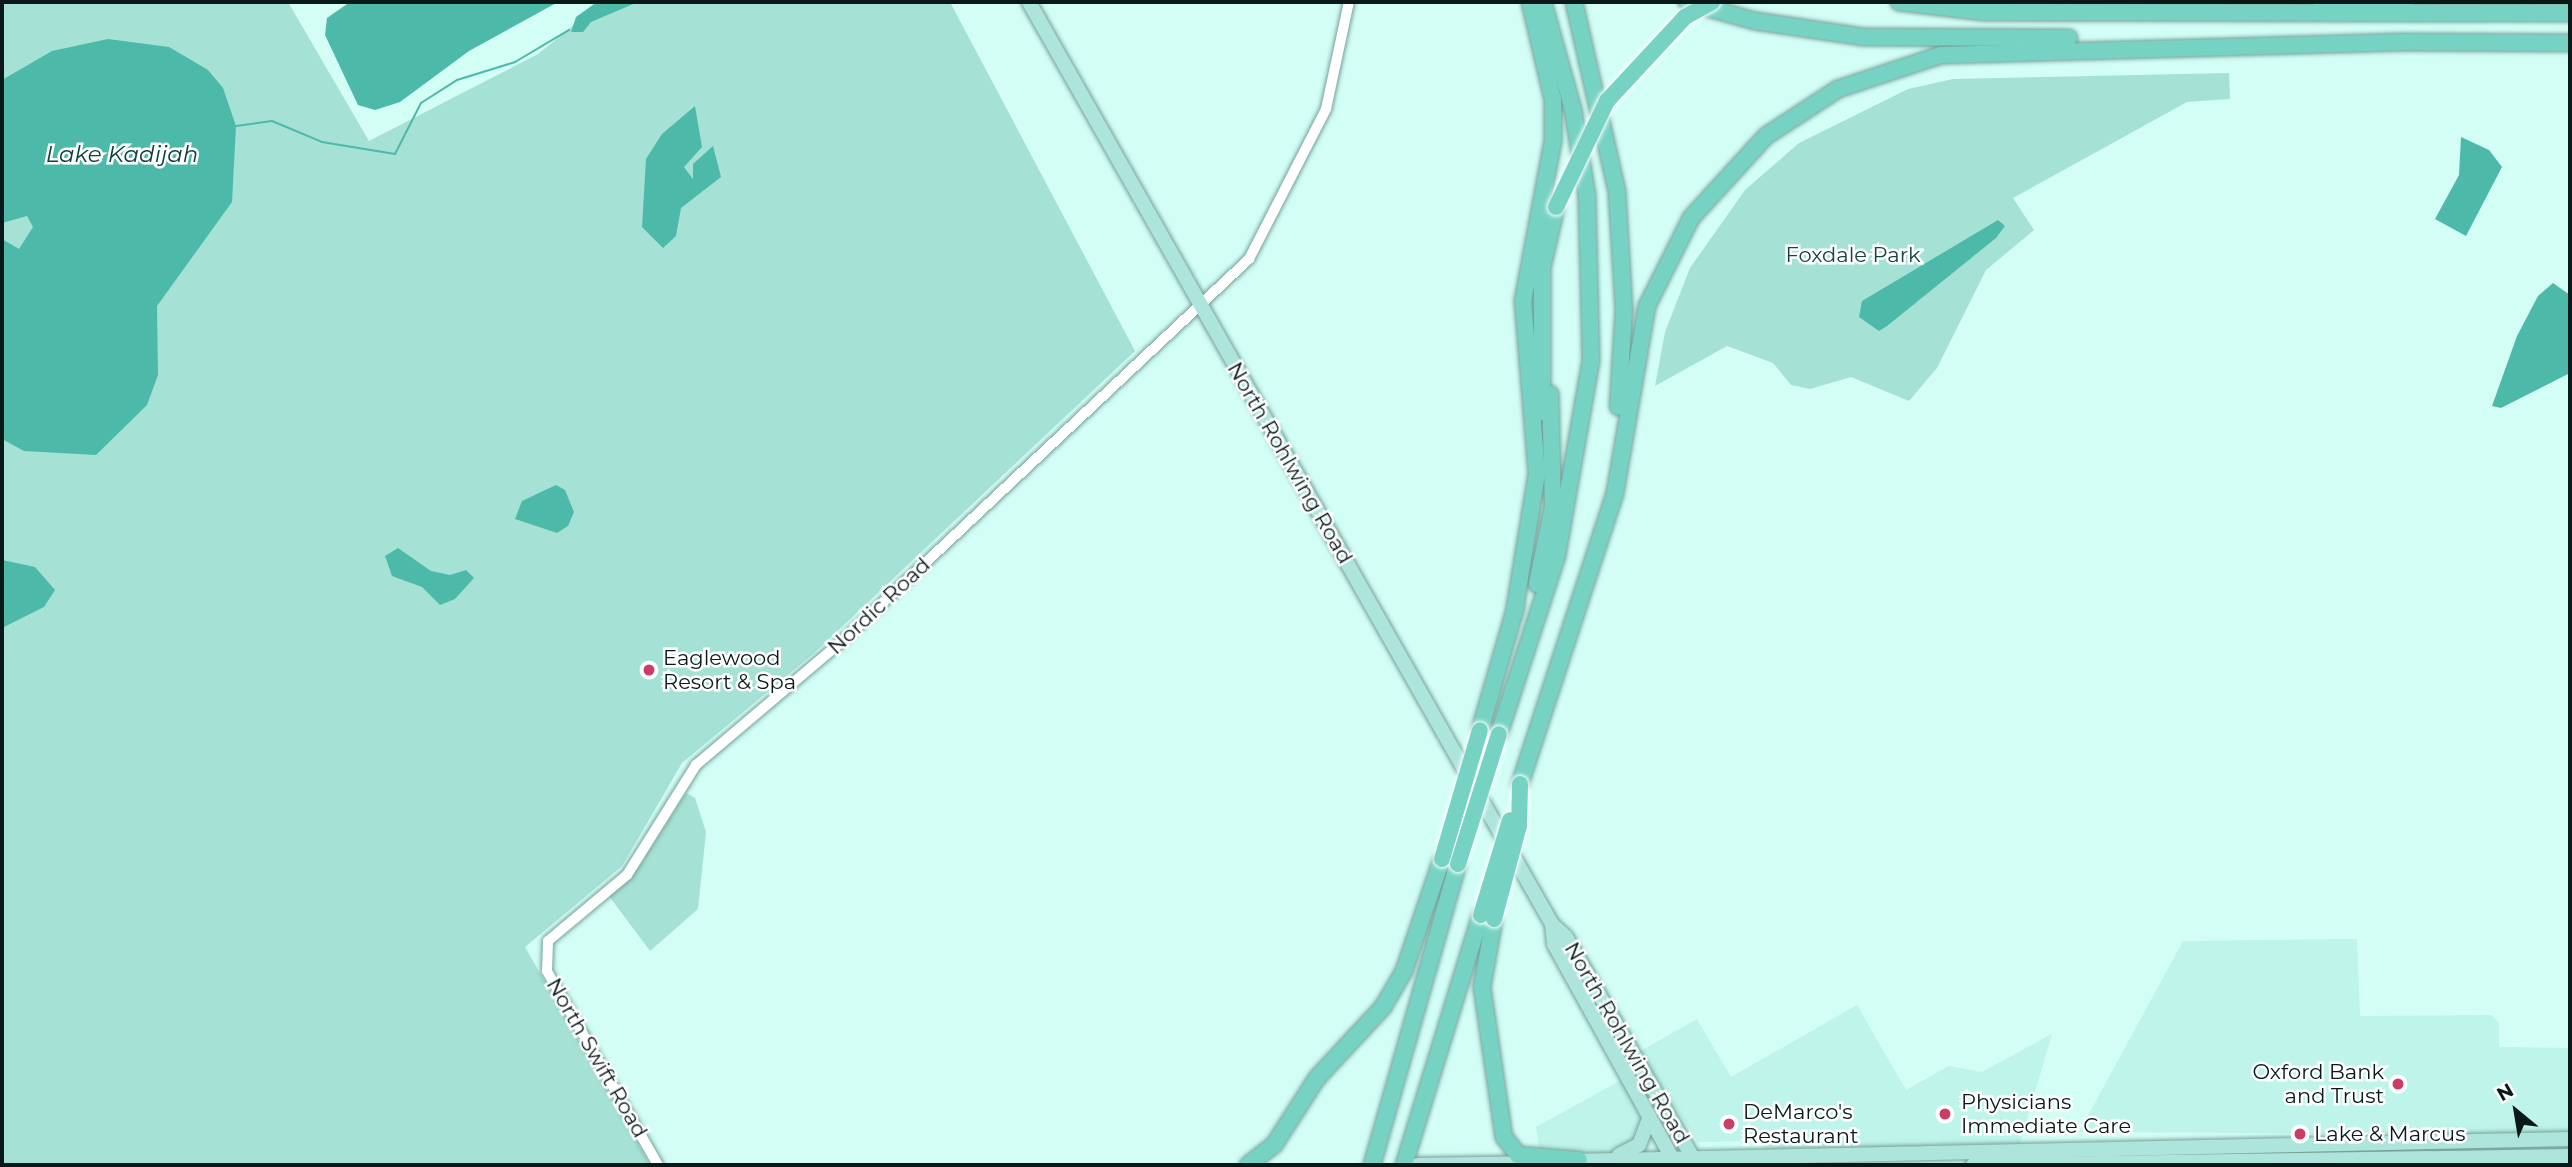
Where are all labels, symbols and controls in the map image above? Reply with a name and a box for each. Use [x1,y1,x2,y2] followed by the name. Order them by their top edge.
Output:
[46,140,198,168] water label: Lake Kadijah
[1785,242,1921,268] park label: Foxdale Park
[1222,358,1358,568] street label: North Rohlwing Road
[823,552,935,660] street label: Nordic Road
[663,645,796,695] place label: Eaglewood Resort & Spa
[641,662,657,678] marker: Eaglewood Resort & Spa
[1559,938,1695,1148] street label: North Rohlwing Road
[541,974,653,1142] street label: North Swift Road
[2252,1059,2384,1109] place label: Oxford Bank and Trust
[2390,1076,2406,1092] marker: Oxford Bank and Trust
[2481,1076,2551,1146] north arrow
[2493,1079,2518,1106] text: N
[1961,1089,2131,1139] place label: Physicians Immediate Care
[1743,1099,1858,1149] place label: DeMarco's Restaurant
[1935,1104,1955,1124] marker: Physicians Immediate Care
[1721,1116,1737,1132] marker: DeMarco's Restaurant
[2314,1121,2465,1147] place label: Lake & Marcus
[2292,1126,2308,1142] marker: Lake & Marcus

